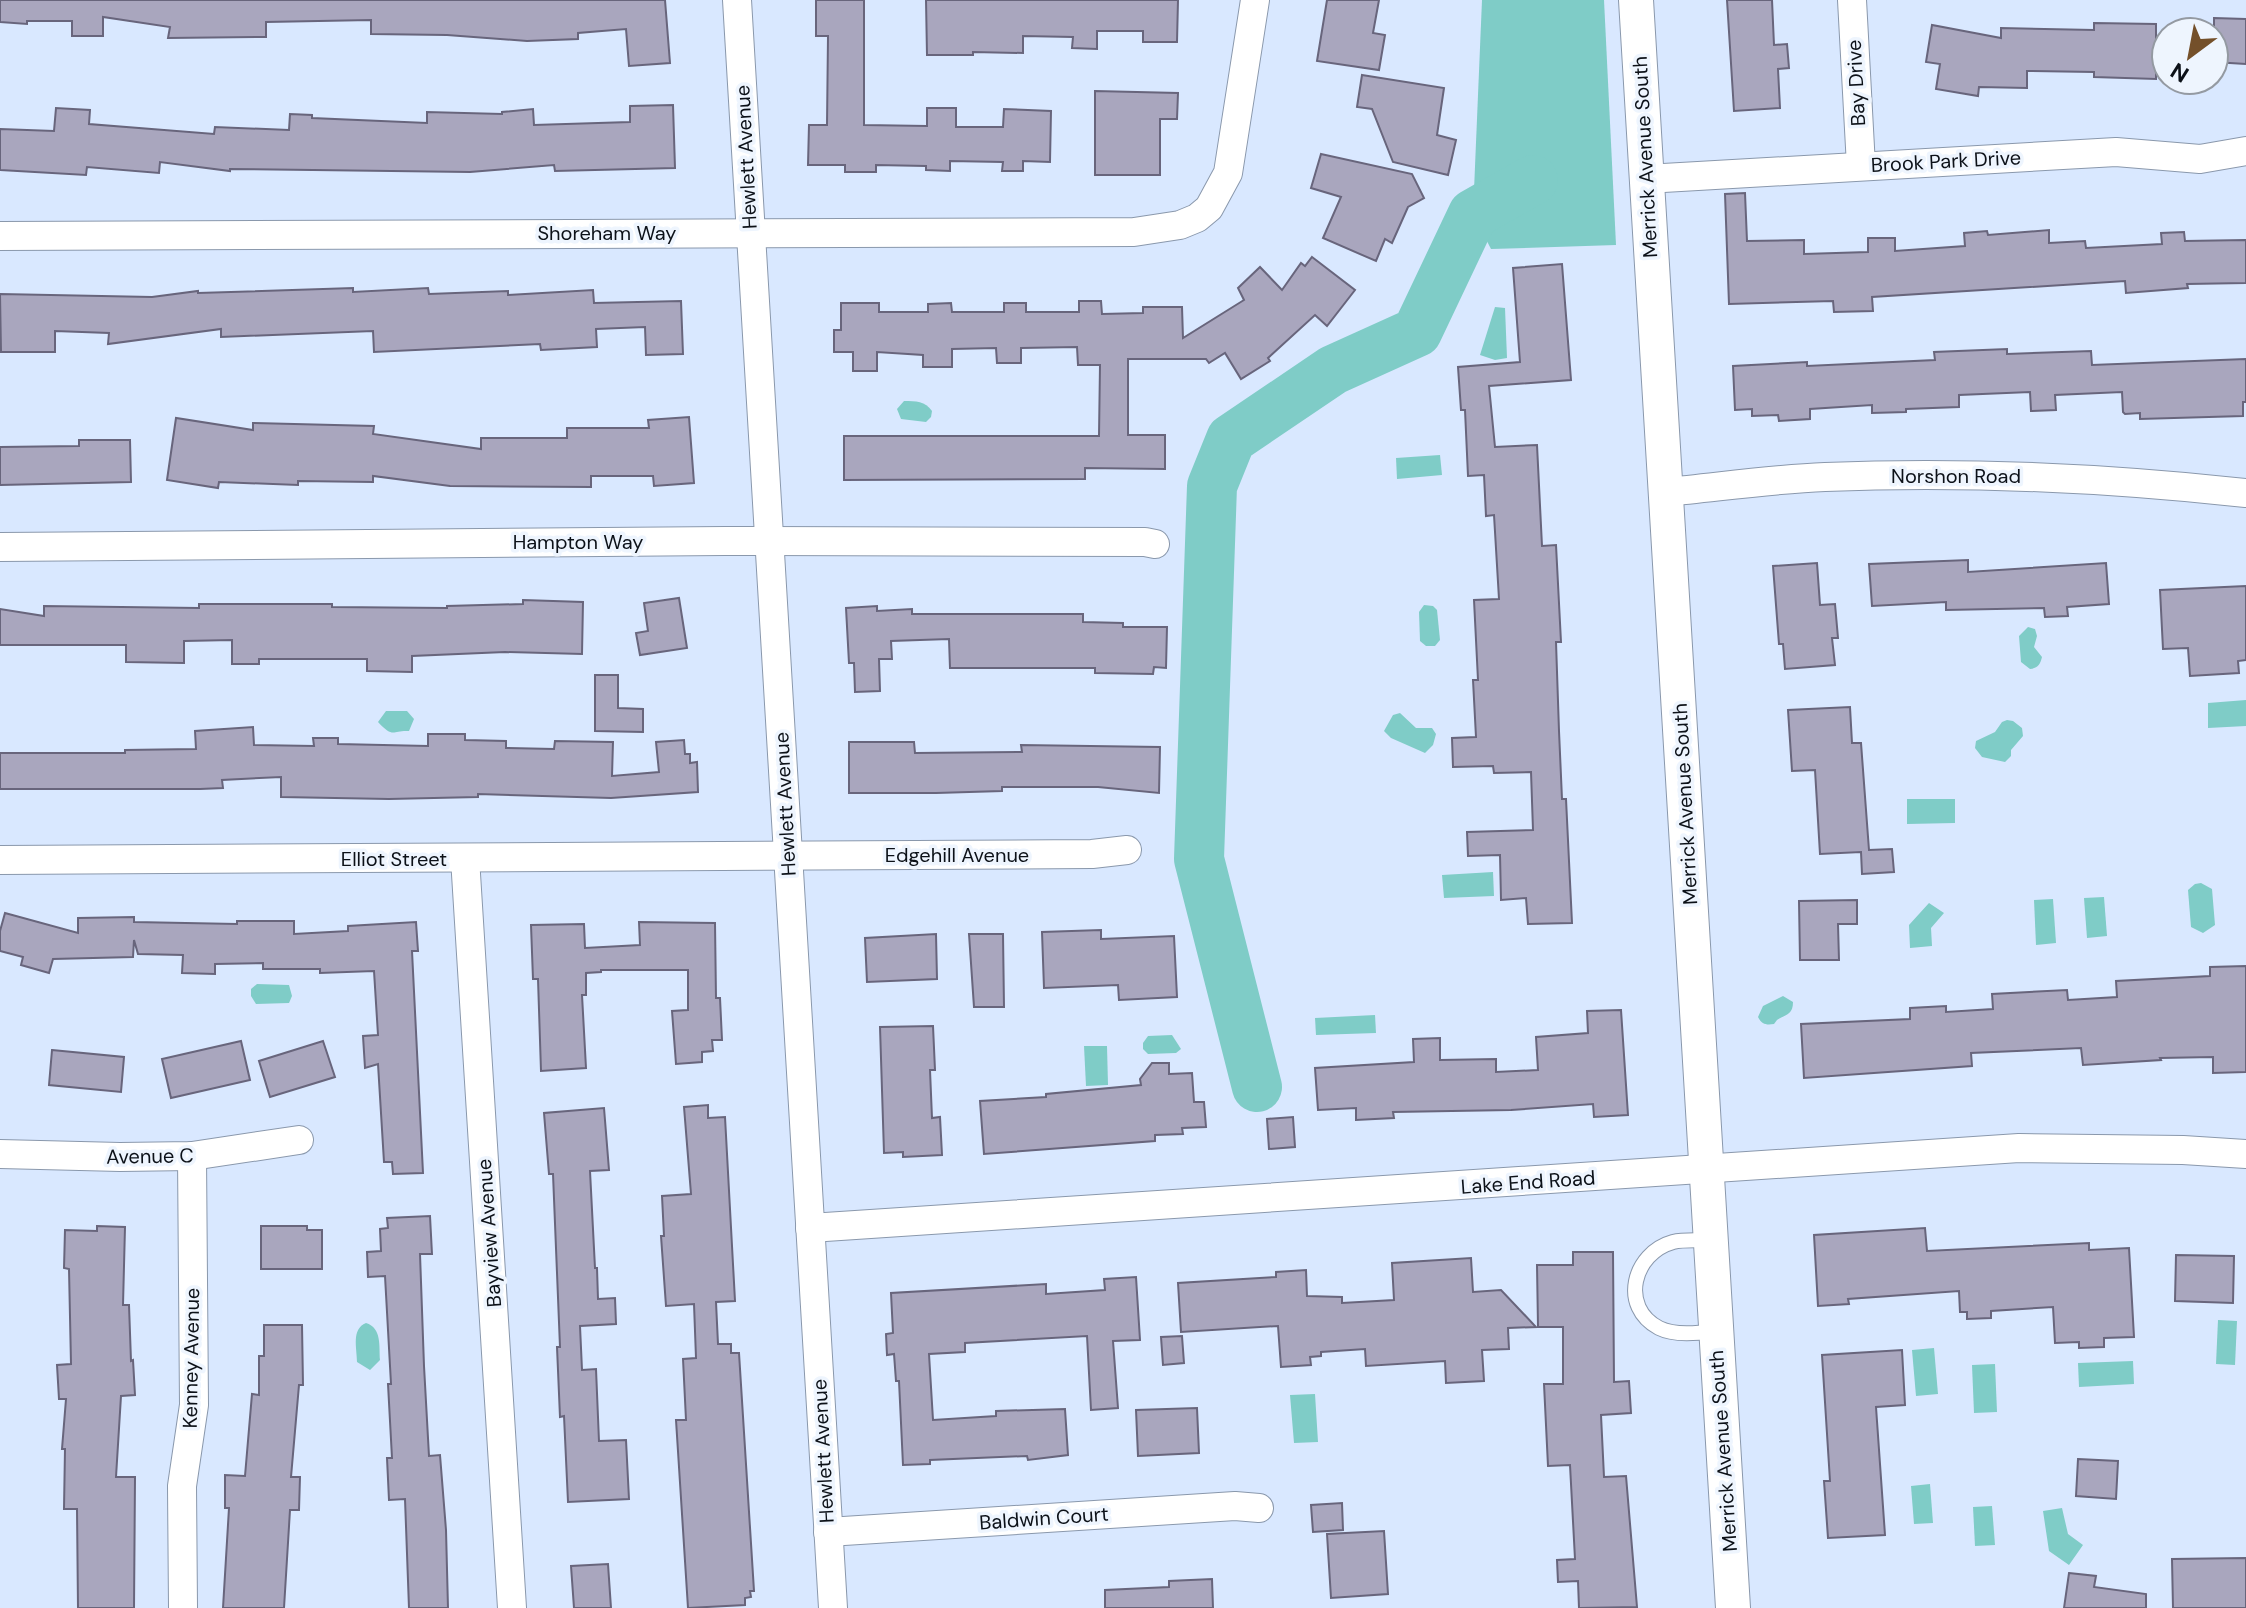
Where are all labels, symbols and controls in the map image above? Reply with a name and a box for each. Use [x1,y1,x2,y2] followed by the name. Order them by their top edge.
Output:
[2150,16,2230,96] north arrow
[1841,39,1871,127] street label: Bay Drive
[1627,55,1663,259] street label: Merrick Avenue South
[2165,56,2194,89] text: N
[729,84,763,230] street label: Hewlett Avenue
[1870,144,2022,178] street label: Brook Park Drive
[538,220,676,246] street label: Shoreham Way
[1891,463,2021,489] street label: Norshon Road
[513,529,643,555] street label: Hampton Way
[1667,702,1703,906] street label: Merrick Avenue South
[768,731,802,877] street label: Hewlett Avenue
[885,842,1029,868] street label: Edgehill Avenue
[341,846,447,872] street label: Elliot Street
[106,1142,194,1170] street label: Avenue C
[471,1158,507,1308] street label: Bayview Avenue
[1460,1164,1596,1200] street label: Lake End Road
[177,1287,205,1429] street label: Kenney Avenue
[1703,1349,1743,1553] street label: Merrick Avenue South
[806,1378,840,1524] street label: Hewlett Avenue
[978,1500,1110,1535] street label: Baldwin Court

